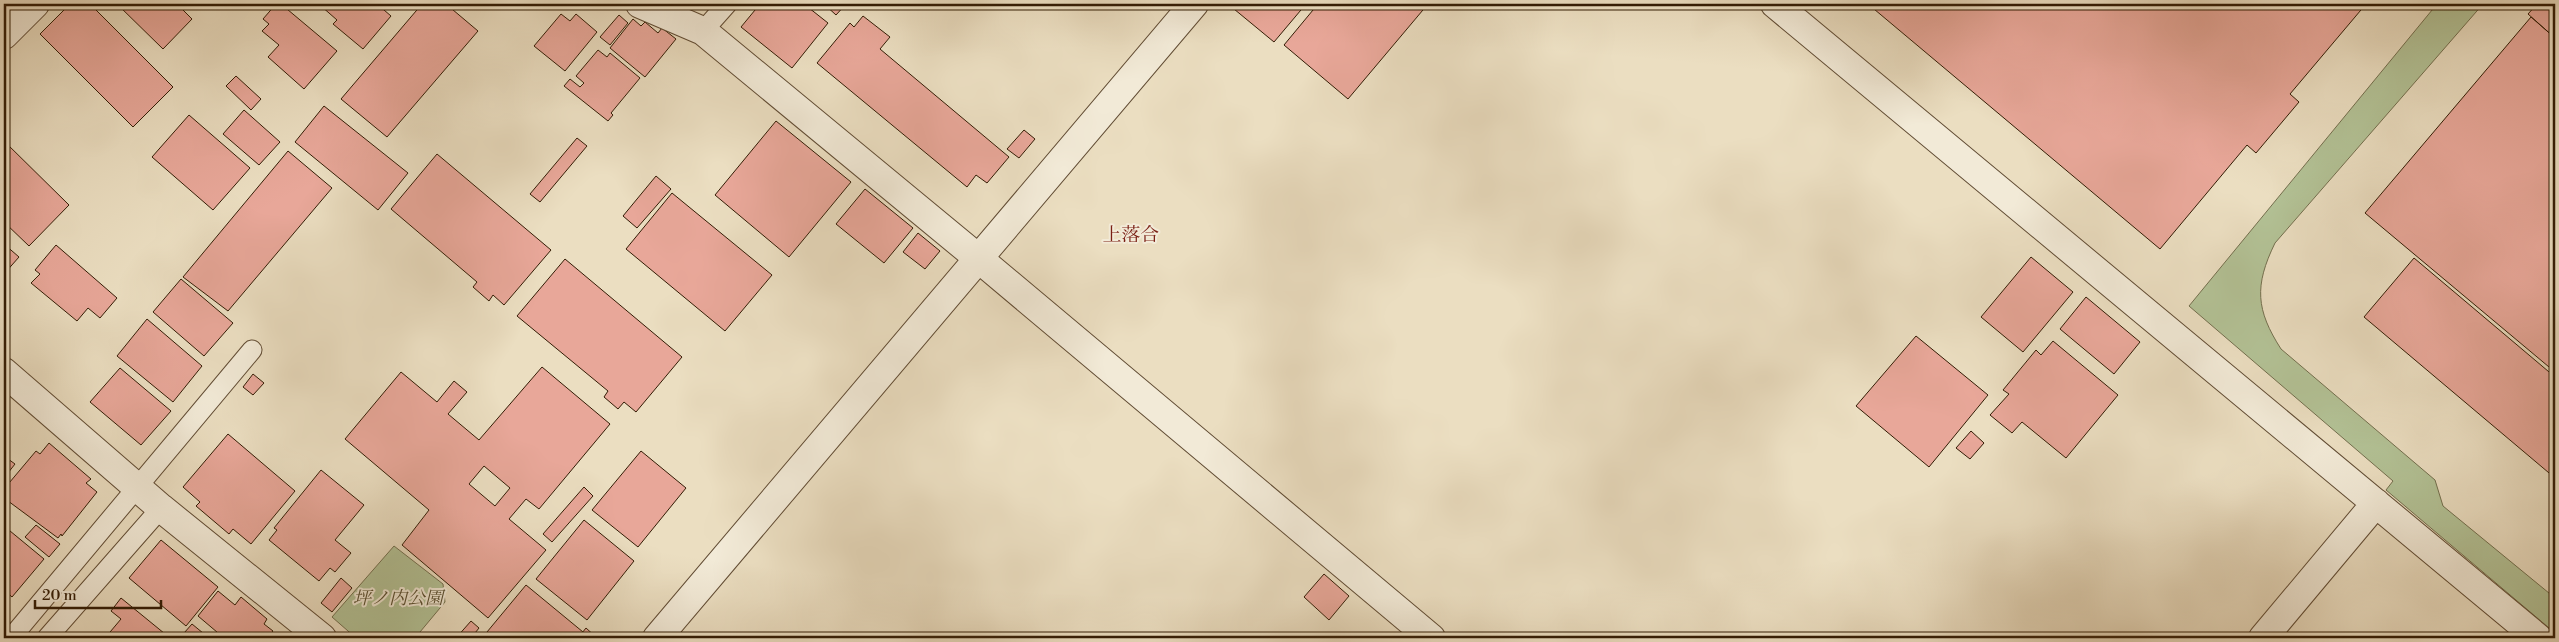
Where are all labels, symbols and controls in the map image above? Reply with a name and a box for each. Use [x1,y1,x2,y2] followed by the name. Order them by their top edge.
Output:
[1102,223,1160,247] district label: 上落合
[35,577,161,609] scale bar
[42,586,77,605] text: 20 m
[353,587,446,610] park label: 坪ノ内公園

